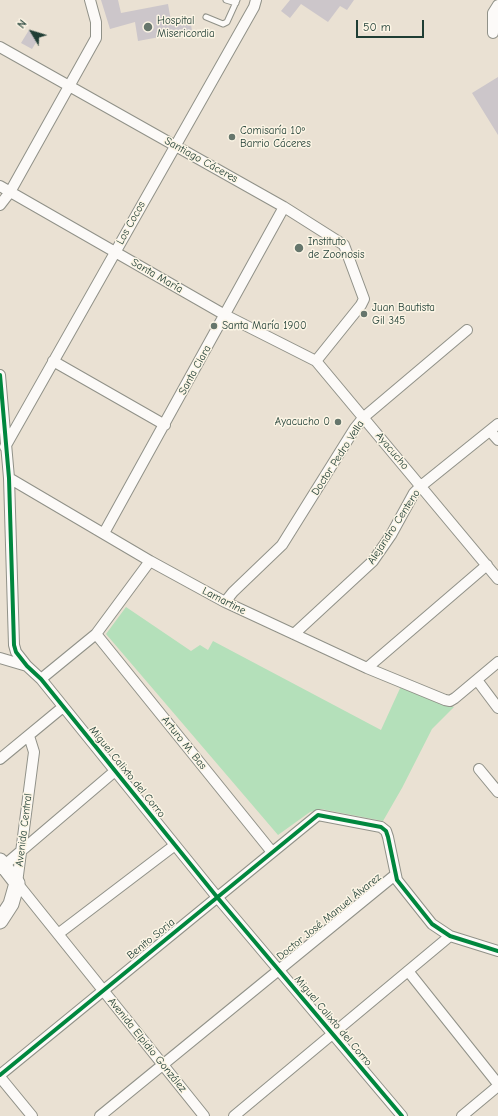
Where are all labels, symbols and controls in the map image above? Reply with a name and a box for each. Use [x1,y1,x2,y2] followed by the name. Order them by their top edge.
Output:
[12,12,52,52] north arrow
[358,12,426,38] scale bar
[157,14,215,40] place label: Hospital Misericordia
[15,17,29,31] text: N
[363,20,391,34] text: 50 m
[142,21,154,33] marker: Hospital Misericordia
[240,124,311,150] place label: Comisaría 10º Barrio Cáceres
[227,132,237,142] marker: Comisaría 10º Barrio Cáceres
[162,134,240,186] street label: Santiago Cáceres
[114,199,148,247] street label: Los Cocos
[308,235,365,261] place label: Instituto de Zoonosis
[293,242,305,254] marker: Instituto de Zoonosis
[129,256,185,296] street label: Santa María
[372,301,435,327] place label: Juan Bautista Gil 345
[359,309,369,319] marker: Juan Bautista Gil 345
[222,319,307,333] place label: Santa María 1900
[209,321,219,331] marker: Santa María 1900
[176,343,214,397] street label: Santa Clara
[275,415,330,429] place label: Ayacucho 0
[333,417,343,427] marker: Ayacucho 0
[309,418,367,498] street label: Doctor Pedro Vella
[373,430,411,472] street label: Ayacucho
[365,487,423,567] street label: Alejandro Centeno
[200,584,248,618] street label: Lamartine
[158,714,210,772] street label: Arturo M. Bas
[86,724,168,820] street label: Miguel Calixto del Corro
[13,793,35,867] street label: Avenida Central
[274,871,384,963] street label: Doctor José Manuel Álvarez
[124,916,178,962] street label: Benito Soria
[291,973,375,1069] street label: Miguel Calixto del Corro
[105,995,189,1095] street label: Avenida Elpidio González

